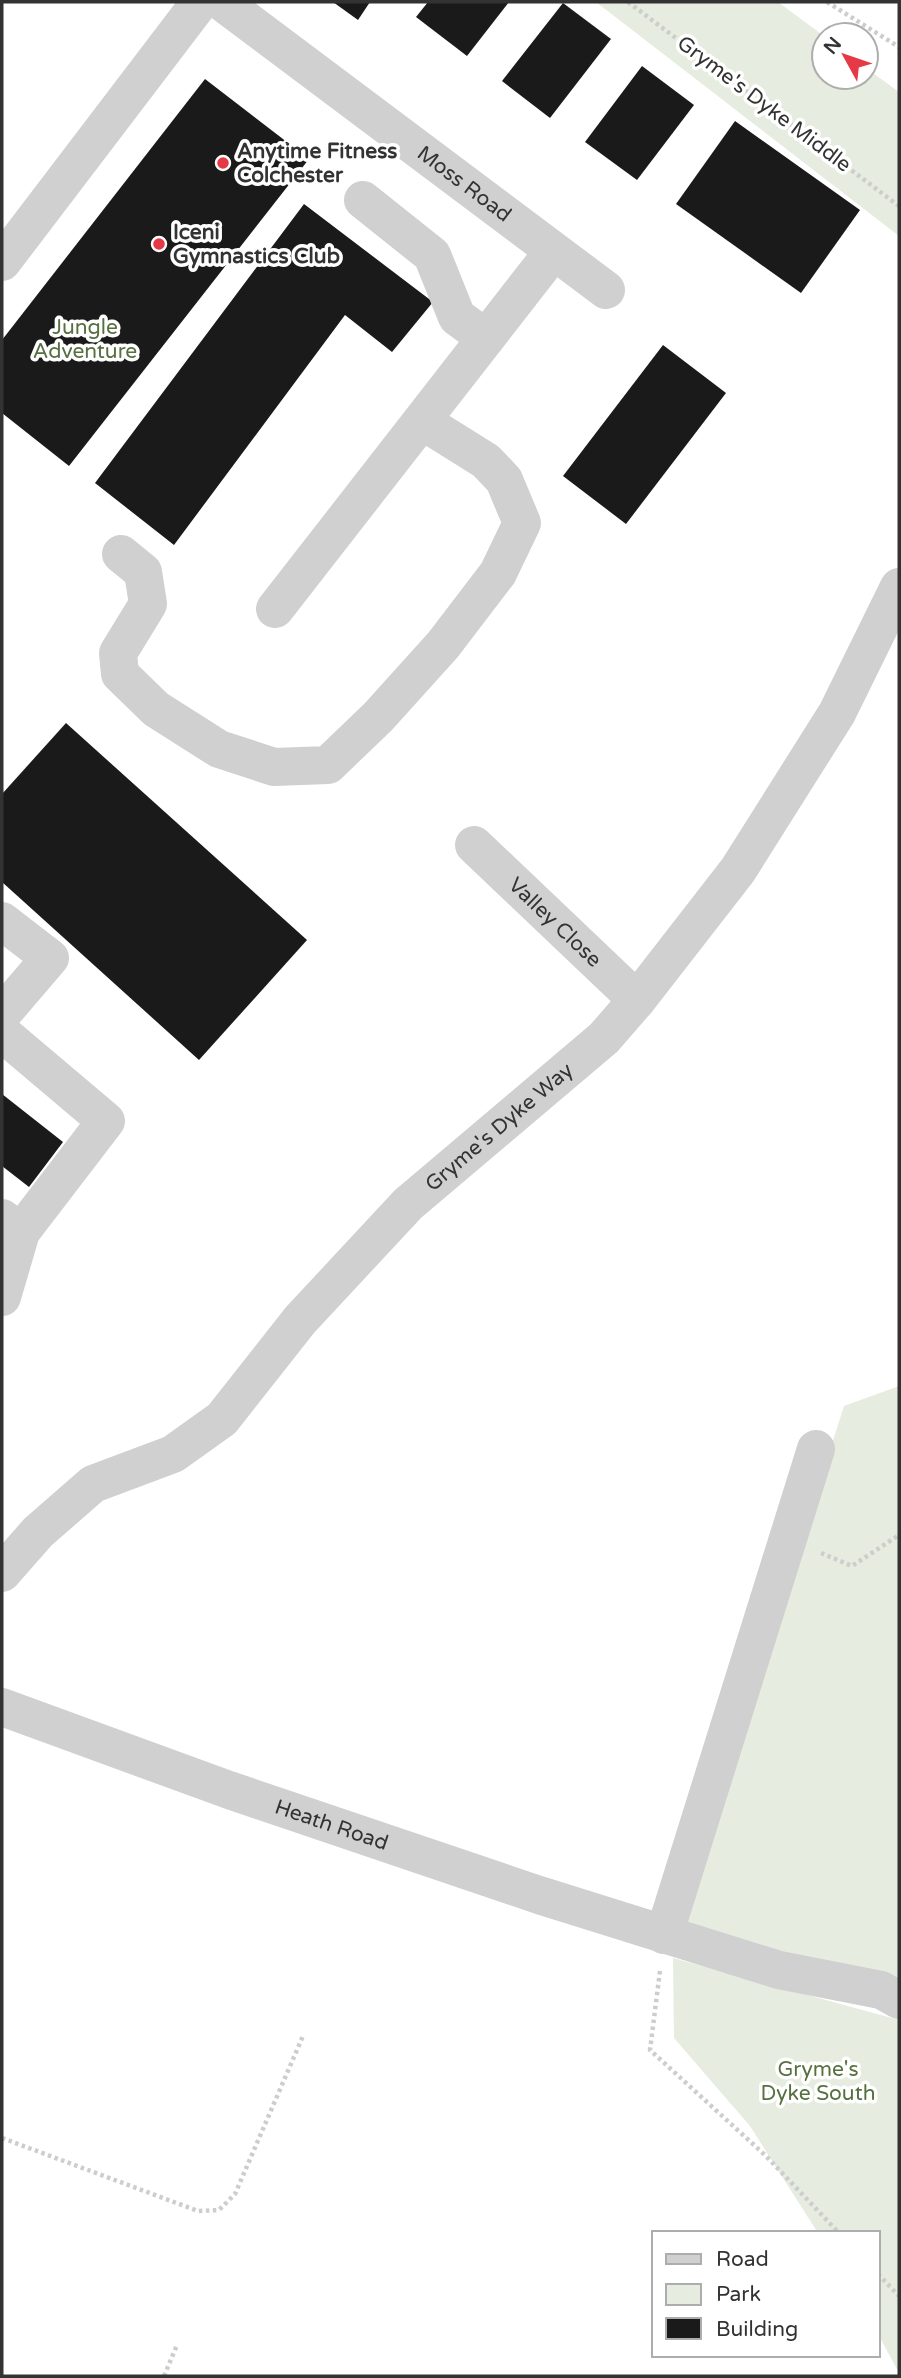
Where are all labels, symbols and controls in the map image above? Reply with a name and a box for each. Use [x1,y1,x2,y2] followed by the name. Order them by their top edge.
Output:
[810,21,880,91] north arrow
[672,30,856,178] street label: Gryme's Dyke Middle
[819,33,846,59] text: N
[237,139,397,188] place label: Anytime Fitness Colchester
[412,140,516,227] street label: Moss Road
[215,155,231,171] marker: Anytime Fitness Colchester
[173,220,340,269] place label: Iceni Gymnastics Club
[151,236,167,252] marker: Iceni Gymnastics Club
[33,315,137,364] park label: Jungle Adventure
[503,872,607,972] street label: Valley Close
[420,1057,578,1196] street label: Gryme's Dyke Way
[272,1794,392,1856] street label: Heath Road
[761,2057,875,2106] park label: Gryme's Dyke South
[652,2231,880,2357] legend
[716,2247,769,2272] text: Road
[716,2282,761,2307] text: Park
[716,2317,798,2342] text: Building

